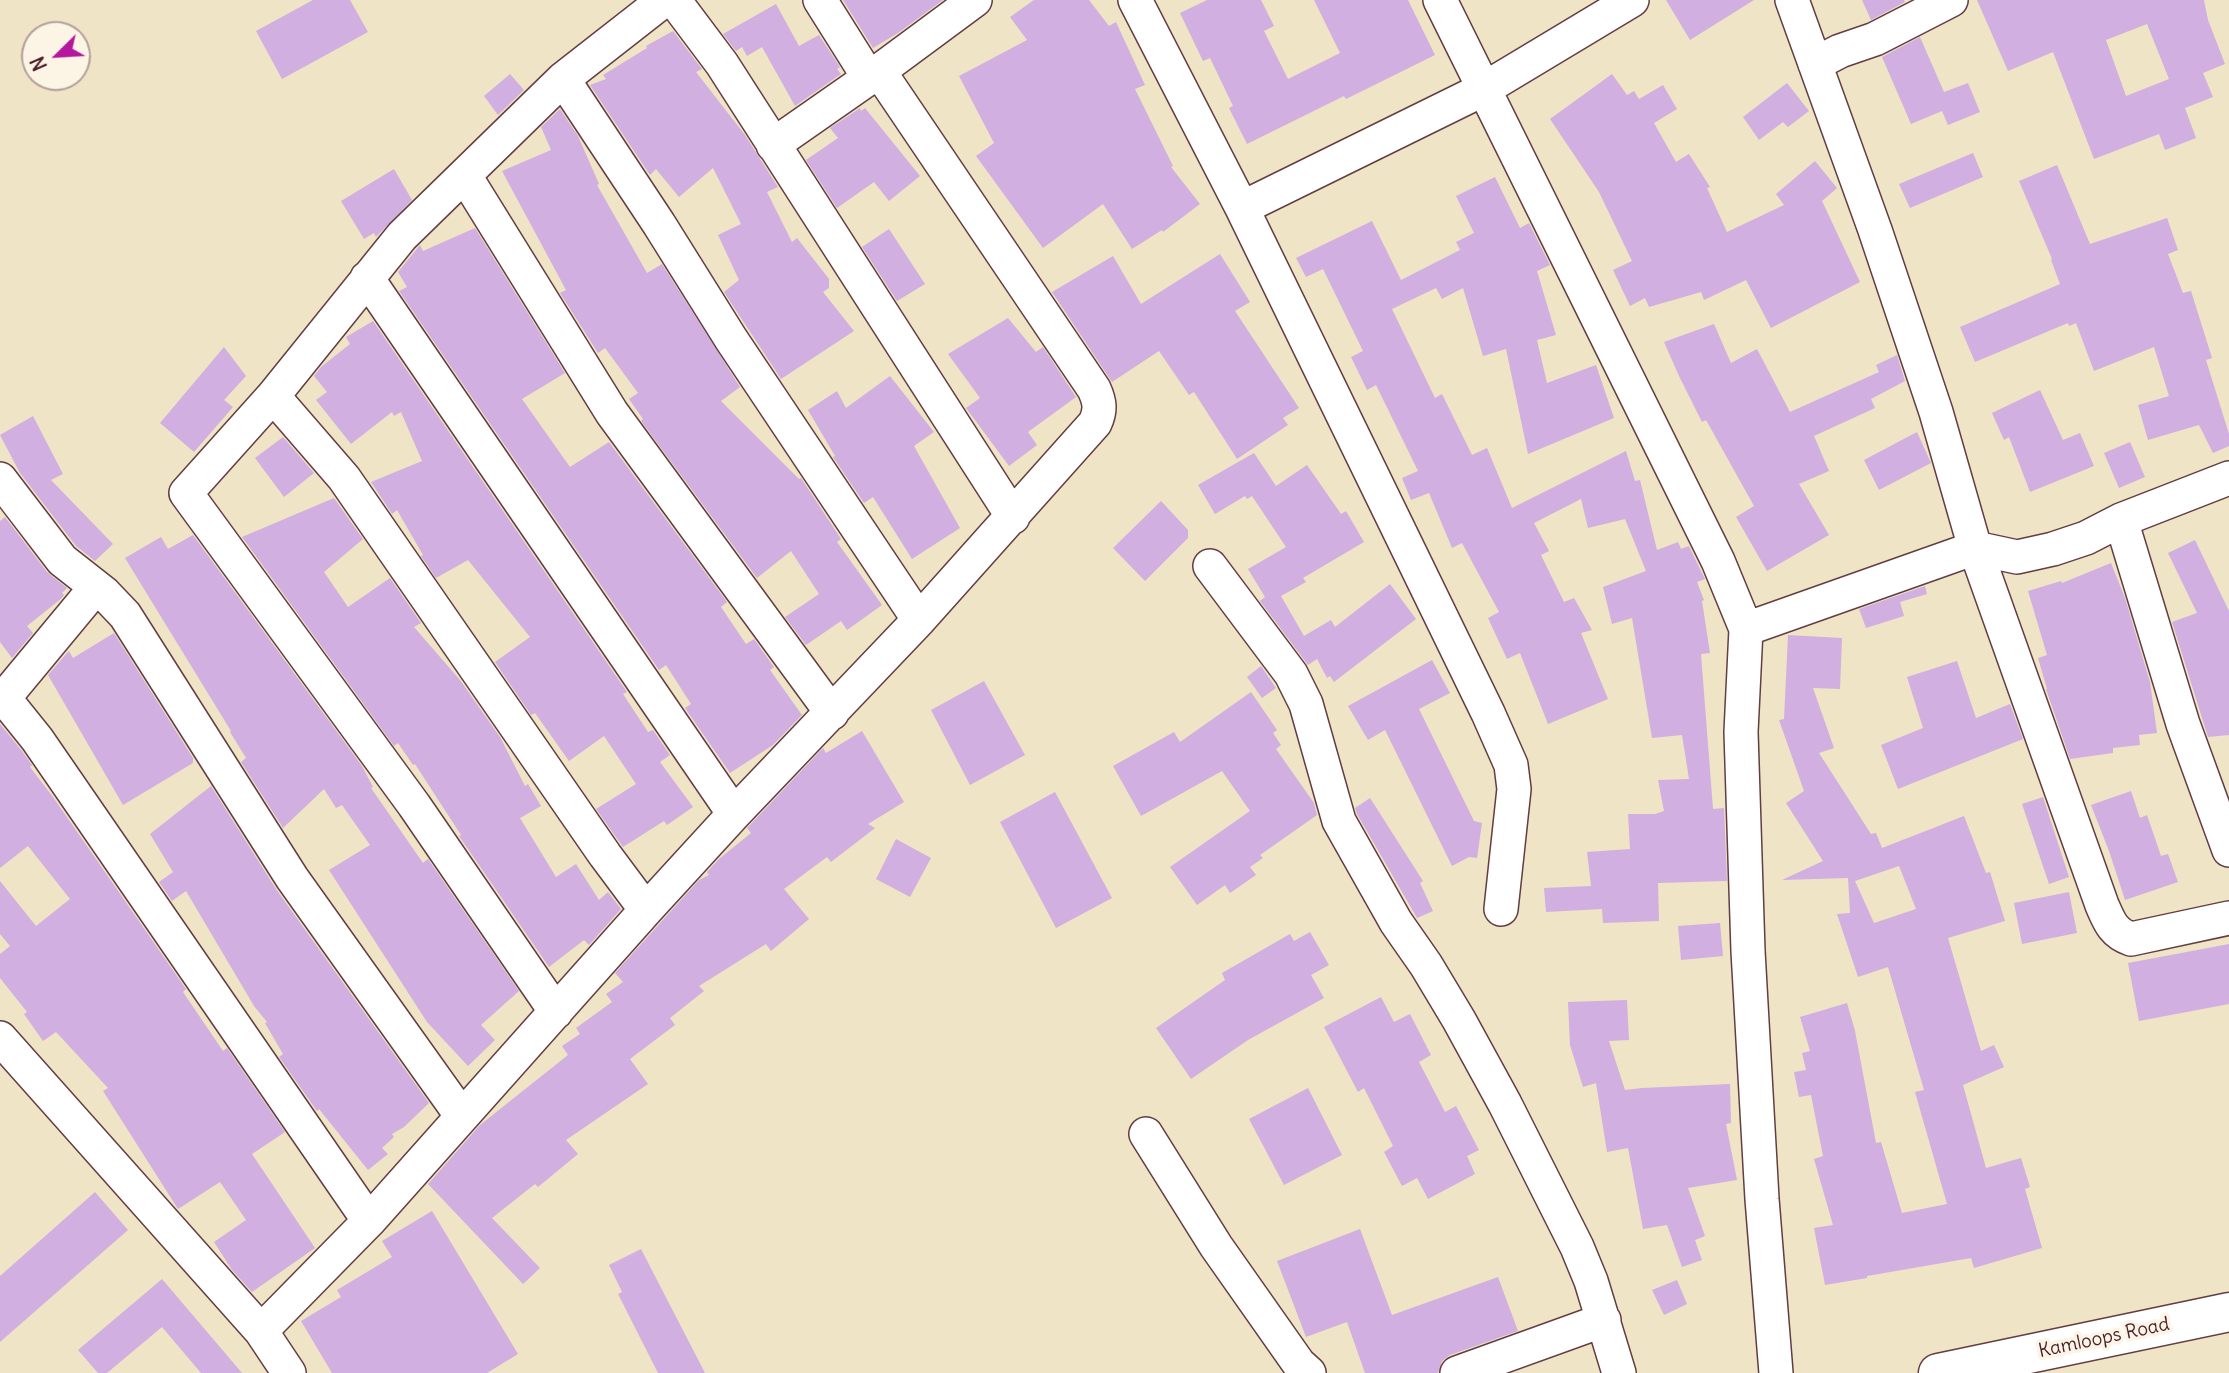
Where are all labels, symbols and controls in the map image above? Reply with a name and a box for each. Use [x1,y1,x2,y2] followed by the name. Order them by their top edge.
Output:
[21,21,91,91] north arrow
[25,53,52,75] text: N
[2036,1313,2172,1363] street label: Kamloops Road

